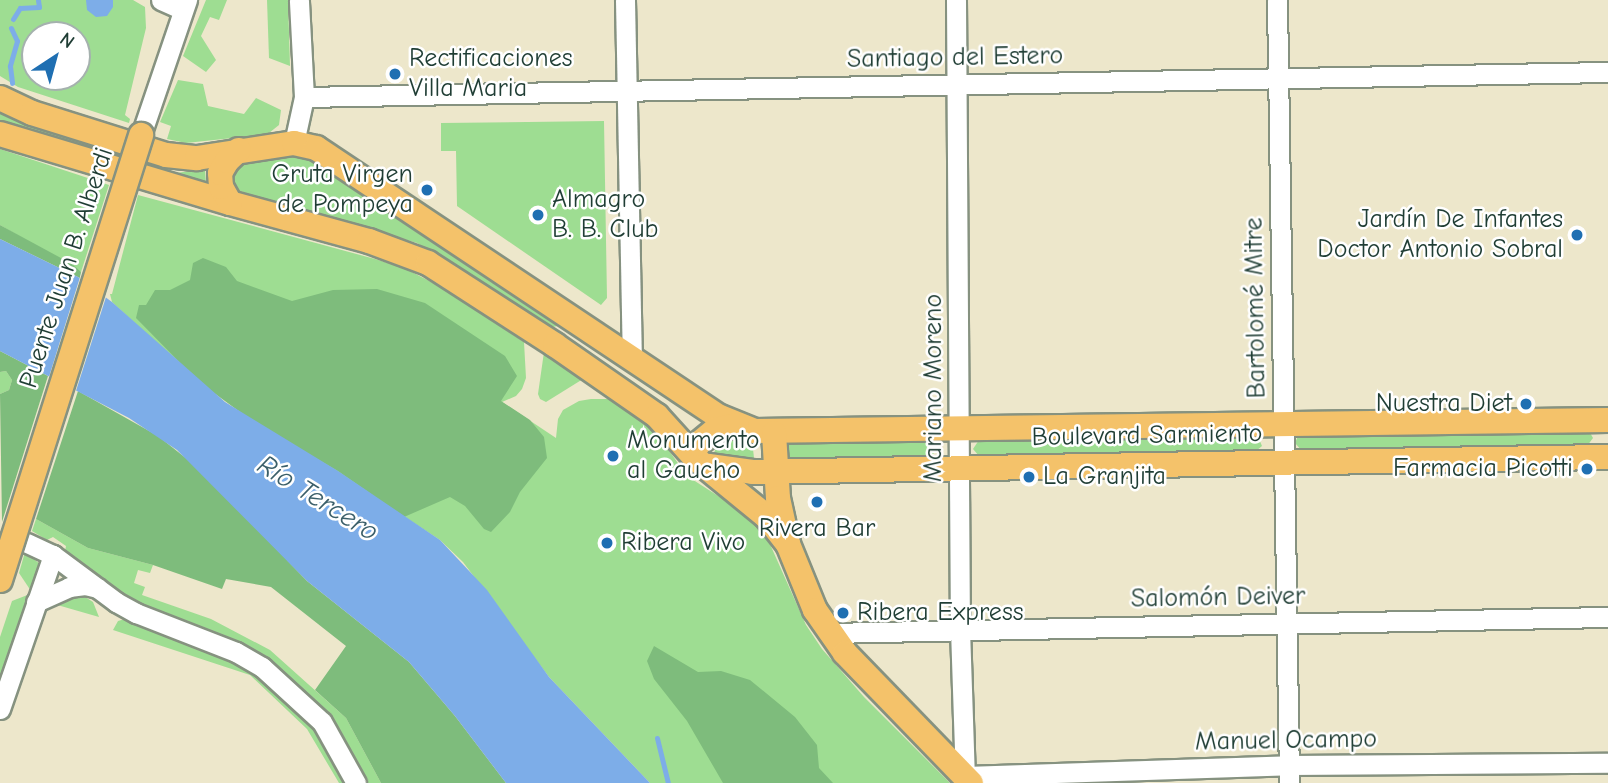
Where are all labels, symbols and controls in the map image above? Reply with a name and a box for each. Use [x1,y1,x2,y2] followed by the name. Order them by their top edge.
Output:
[21,21,91,91] north arrow
[56,28,79,53] text: N
[847,41,1063,75] street label: Santiago del Estero
[409,43,573,104] place label: Rectificaciones Villa Maria
[387,66,403,82] marker: Rectificaciones Villa Maria
[13,144,121,392] street label: Puente Juan B. Alberdi
[271,159,413,220] place label: Gruta Virgen de Pompeya
[419,182,435,198] marker: Gruta Virgen de Pompeya
[552,184,658,246] place label: Almagro B. B. Club
[1317,204,1563,266] place label: Jardín De Infantes Doctor Antonio Sobral
[530,207,546,223] marker: Almagro B. B. Club
[1239,217,1273,399] street label: Bartolomé Mitre
[1569,227,1585,243] marker: Jardín De Infantes Doctor Antonio Sobral
[918,294,950,482] street label: Mariano Moreno
[1376,388,1512,420] place label: Nuestra Diet
[1518,396,1534,412] marker: Nuestra Diet
[1031,418,1263,454] street label: Boulevard Sarmiento
[627,425,760,486] place label: Monumento al Gaucho
[251,448,385,548] water label: Río Tercero
[605,448,621,464] marker: Monumento al Gaucho
[1393,453,1573,485] place label: Farmacia Picotti
[1043,461,1166,493] place label: La Granjita
[1579,461,1595,477] marker: Farmacia Picotti
[1021,469,1037,485] marker: La Granjita
[809,494,825,510] marker: Rivera Bar
[759,513,875,545] place label: Rivera Bar
[621,527,745,559] place label: Ribera Vivo
[599,535,615,551] marker: Ribera Vivo
[1130,581,1306,615] street label: Salomón Deiver
[857,597,1024,629] place label: Ribera Express
[835,605,851,621] marker: Ribera Express
[1195,724,1377,758] street label: Manuel Ocampo

